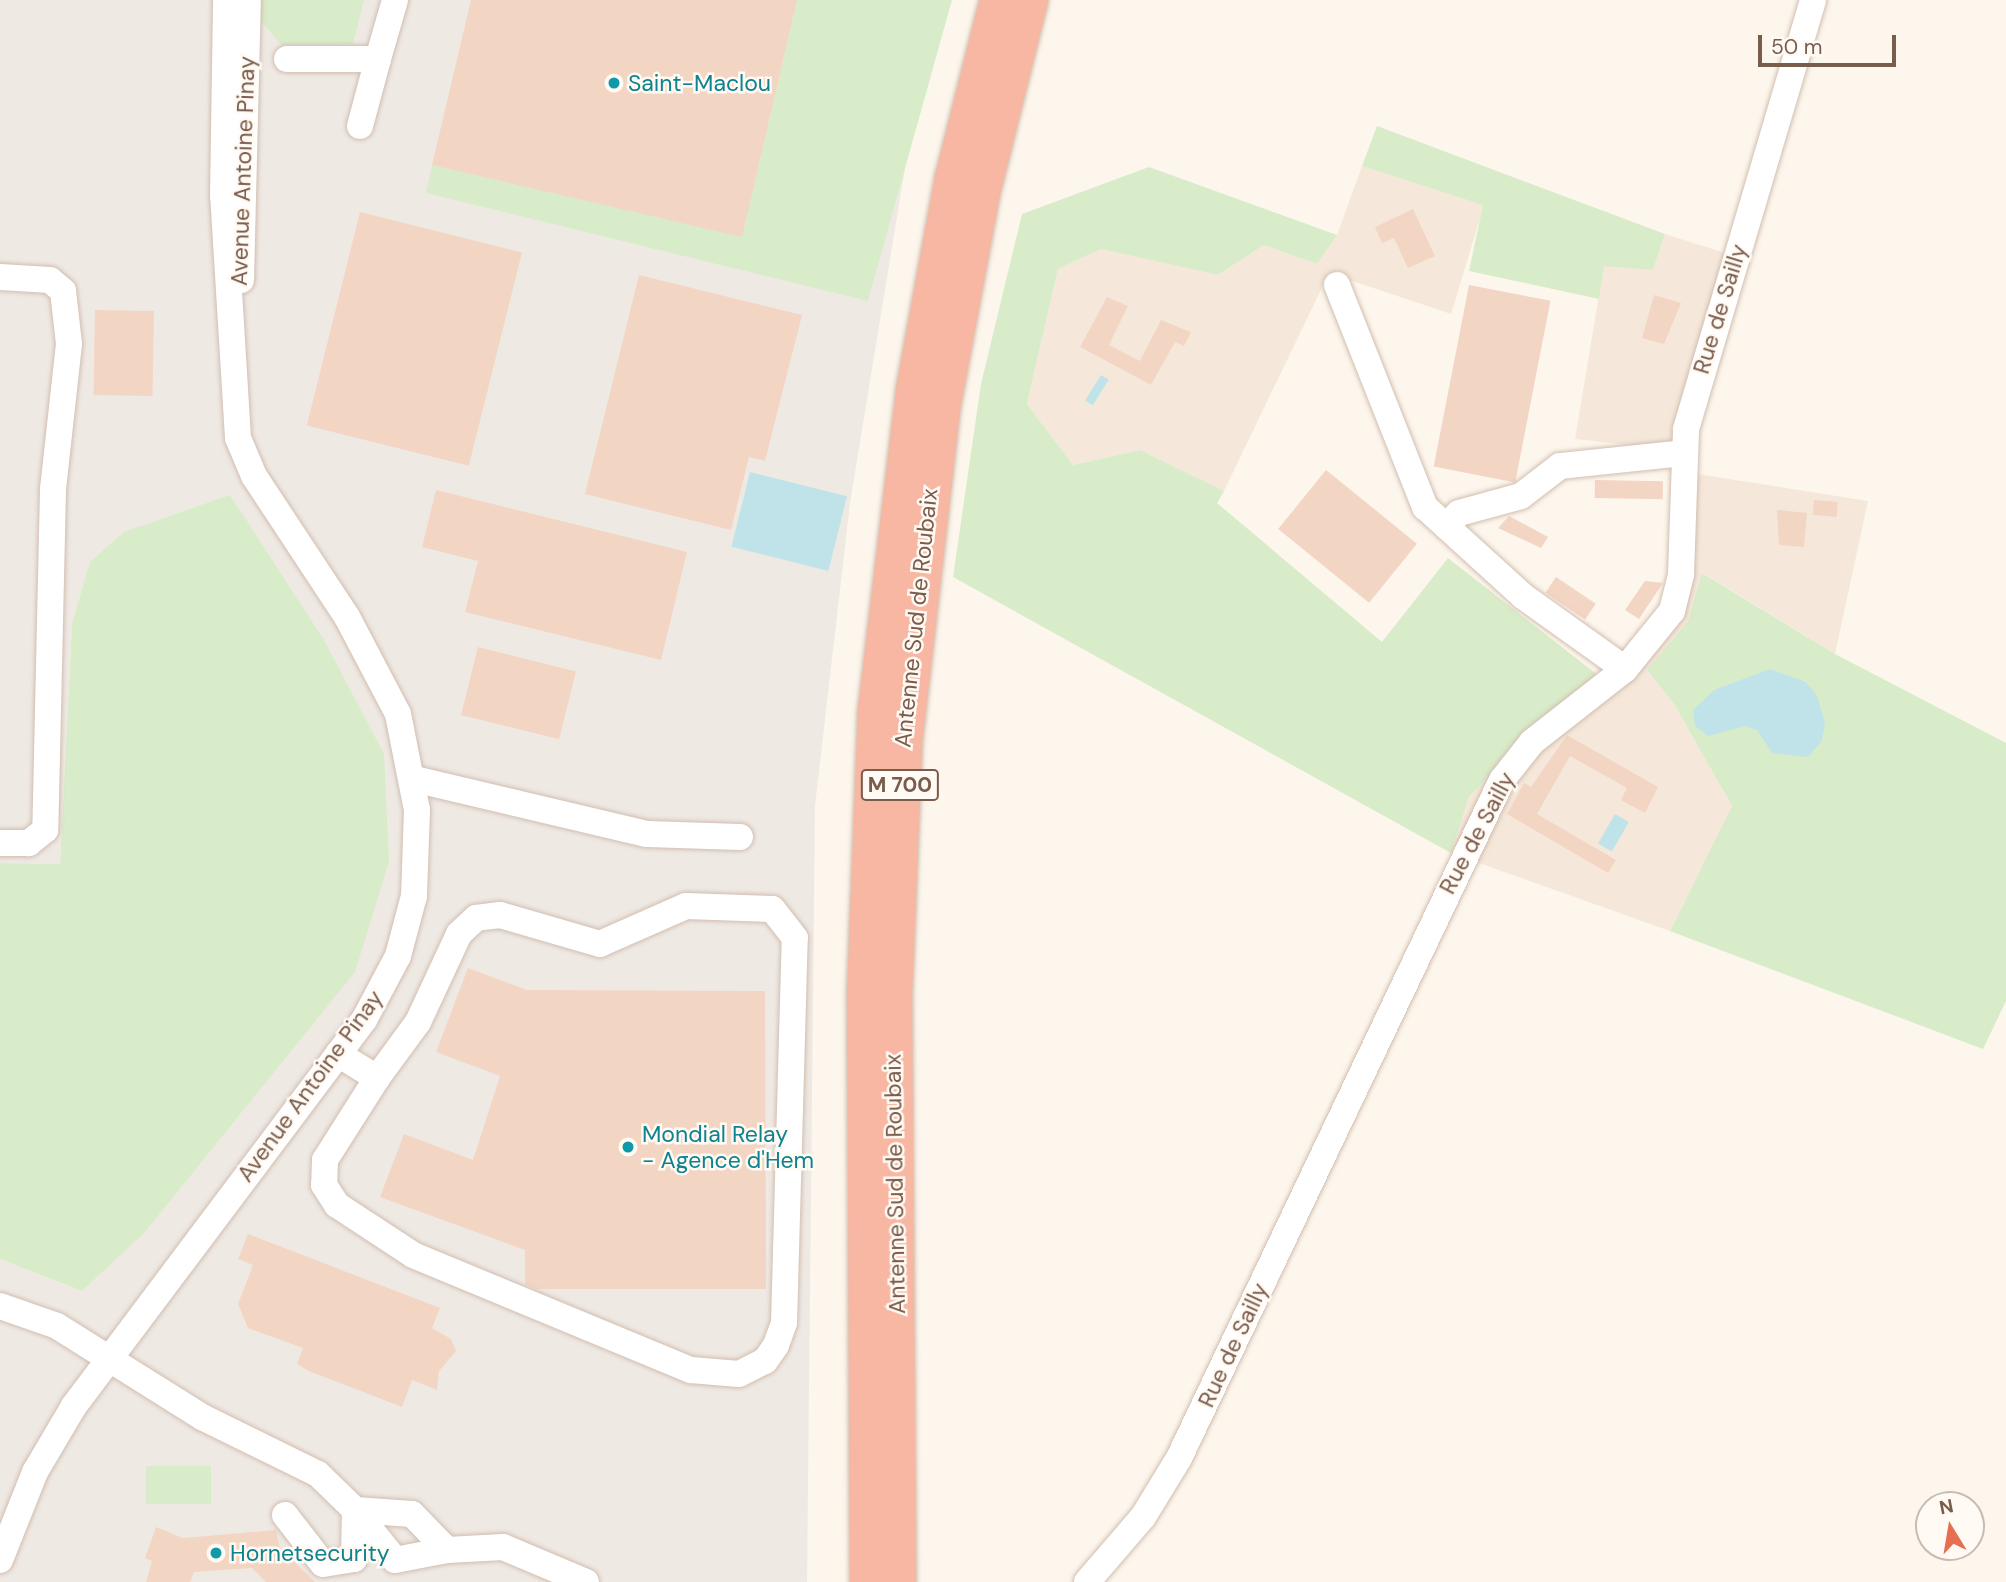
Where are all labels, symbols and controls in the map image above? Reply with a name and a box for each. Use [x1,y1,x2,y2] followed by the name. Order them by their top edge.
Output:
[1761,21,1899,65] scale bar
[1771,33,1822,61] text: 50 m
[225,56,261,286] street label: Avenue Antoine Pinay
[628,69,771,97] place label: Saint-Maclou
[606,75,622,91] marker: Saint-Maclou
[1687,241,1753,377] street label: Rue de Sailly
[889,487,943,749] street label: Antenne Sud de Roubaix
[1433,767,1521,899] street label: Rue de Sailly
[860,768,940,802] road number: M 700
[231,985,389,1187] street label: Avenue Antoine Pinay
[879,1054,911,1314] street label: Antenne Sud de Roubaix
[642,1120,814,1174] place label: Mondial Relay - Agence d'Hem
[620,1139,636,1155] marker: Mondial Relay - Agence d'Hem
[1192,1278,1274,1412] street label: Rue de Sailly
[1915,1491,1985,1561] north arrow
[1937,1493,1955,1520] text: N
[230,1539,389,1567] place label: Hornetsecurity
[208,1545,224,1561] marker: Hornetsecurity

